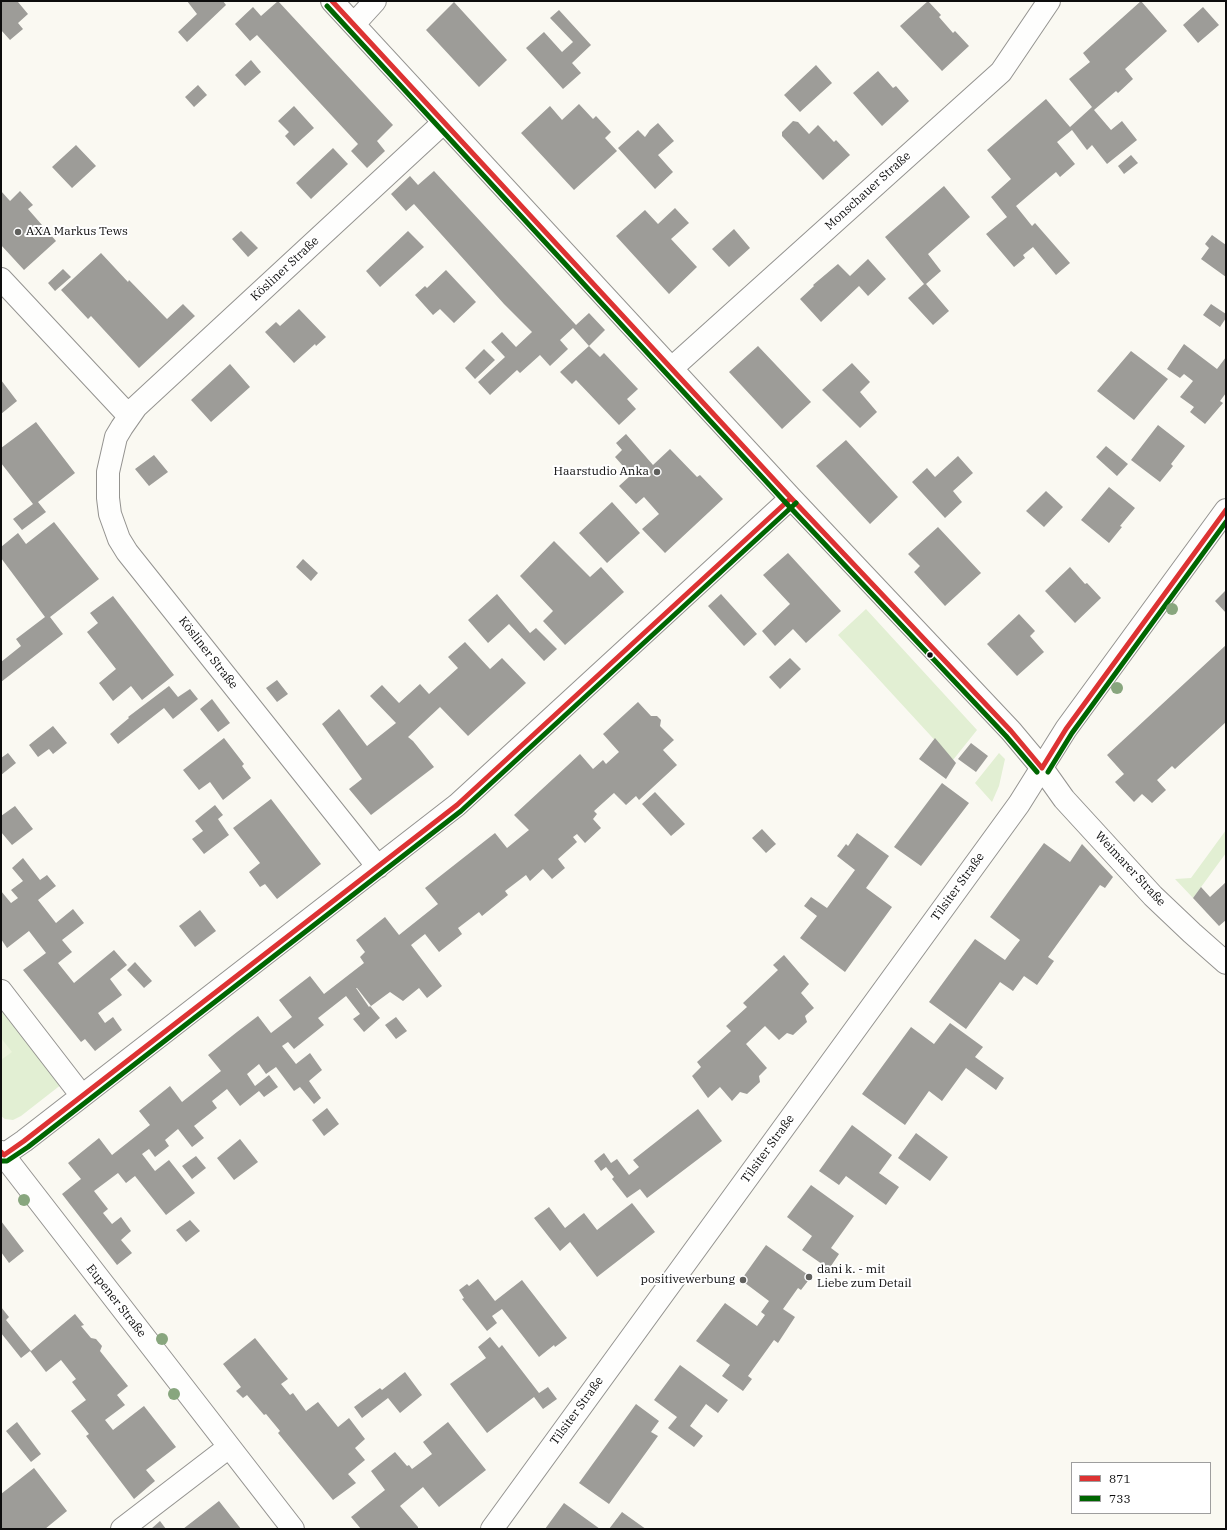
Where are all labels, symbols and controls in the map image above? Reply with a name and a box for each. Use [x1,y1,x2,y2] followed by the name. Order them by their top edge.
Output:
[822,149,914,233] street label: Monschauer Straße
[26,225,128,239] place label: AXA Markus Tews
[13,227,23,237] marker: AXA Markus Tews
[248,234,322,304] street label: Kösliner Straße
[554,465,649,479] place label: Haarstudio Anka
[652,467,662,477] marker: Haarstudio Anka
[175,614,241,692] street label: Kösliner Straße
[925,650,935,660] unlabelled marker
[1092,829,1168,909] street label: Weimarer Straße
[928,850,988,924] street label: Tilsiter Straße
[738,1112,798,1186] street label: Tilsiter Straße
[83,1262,149,1340] street label: Eupener Straße
[817,1263,912,1291] place label: dani k. - mit Liebe zum Detail
[804,1272,814,1282] marker: dani k. - mit Liebe zum Detail
[641,1273,735,1287] place label: positivewerbung
[738,1275,748,1285] marker: positivewerbung
[547,1374,607,1448] street label: Tilsiter Straße
[1071,1462,1211,1514] legend
[1109,1471,1131,1486] text: 871
[1109,1491,1131,1506] text: 733

